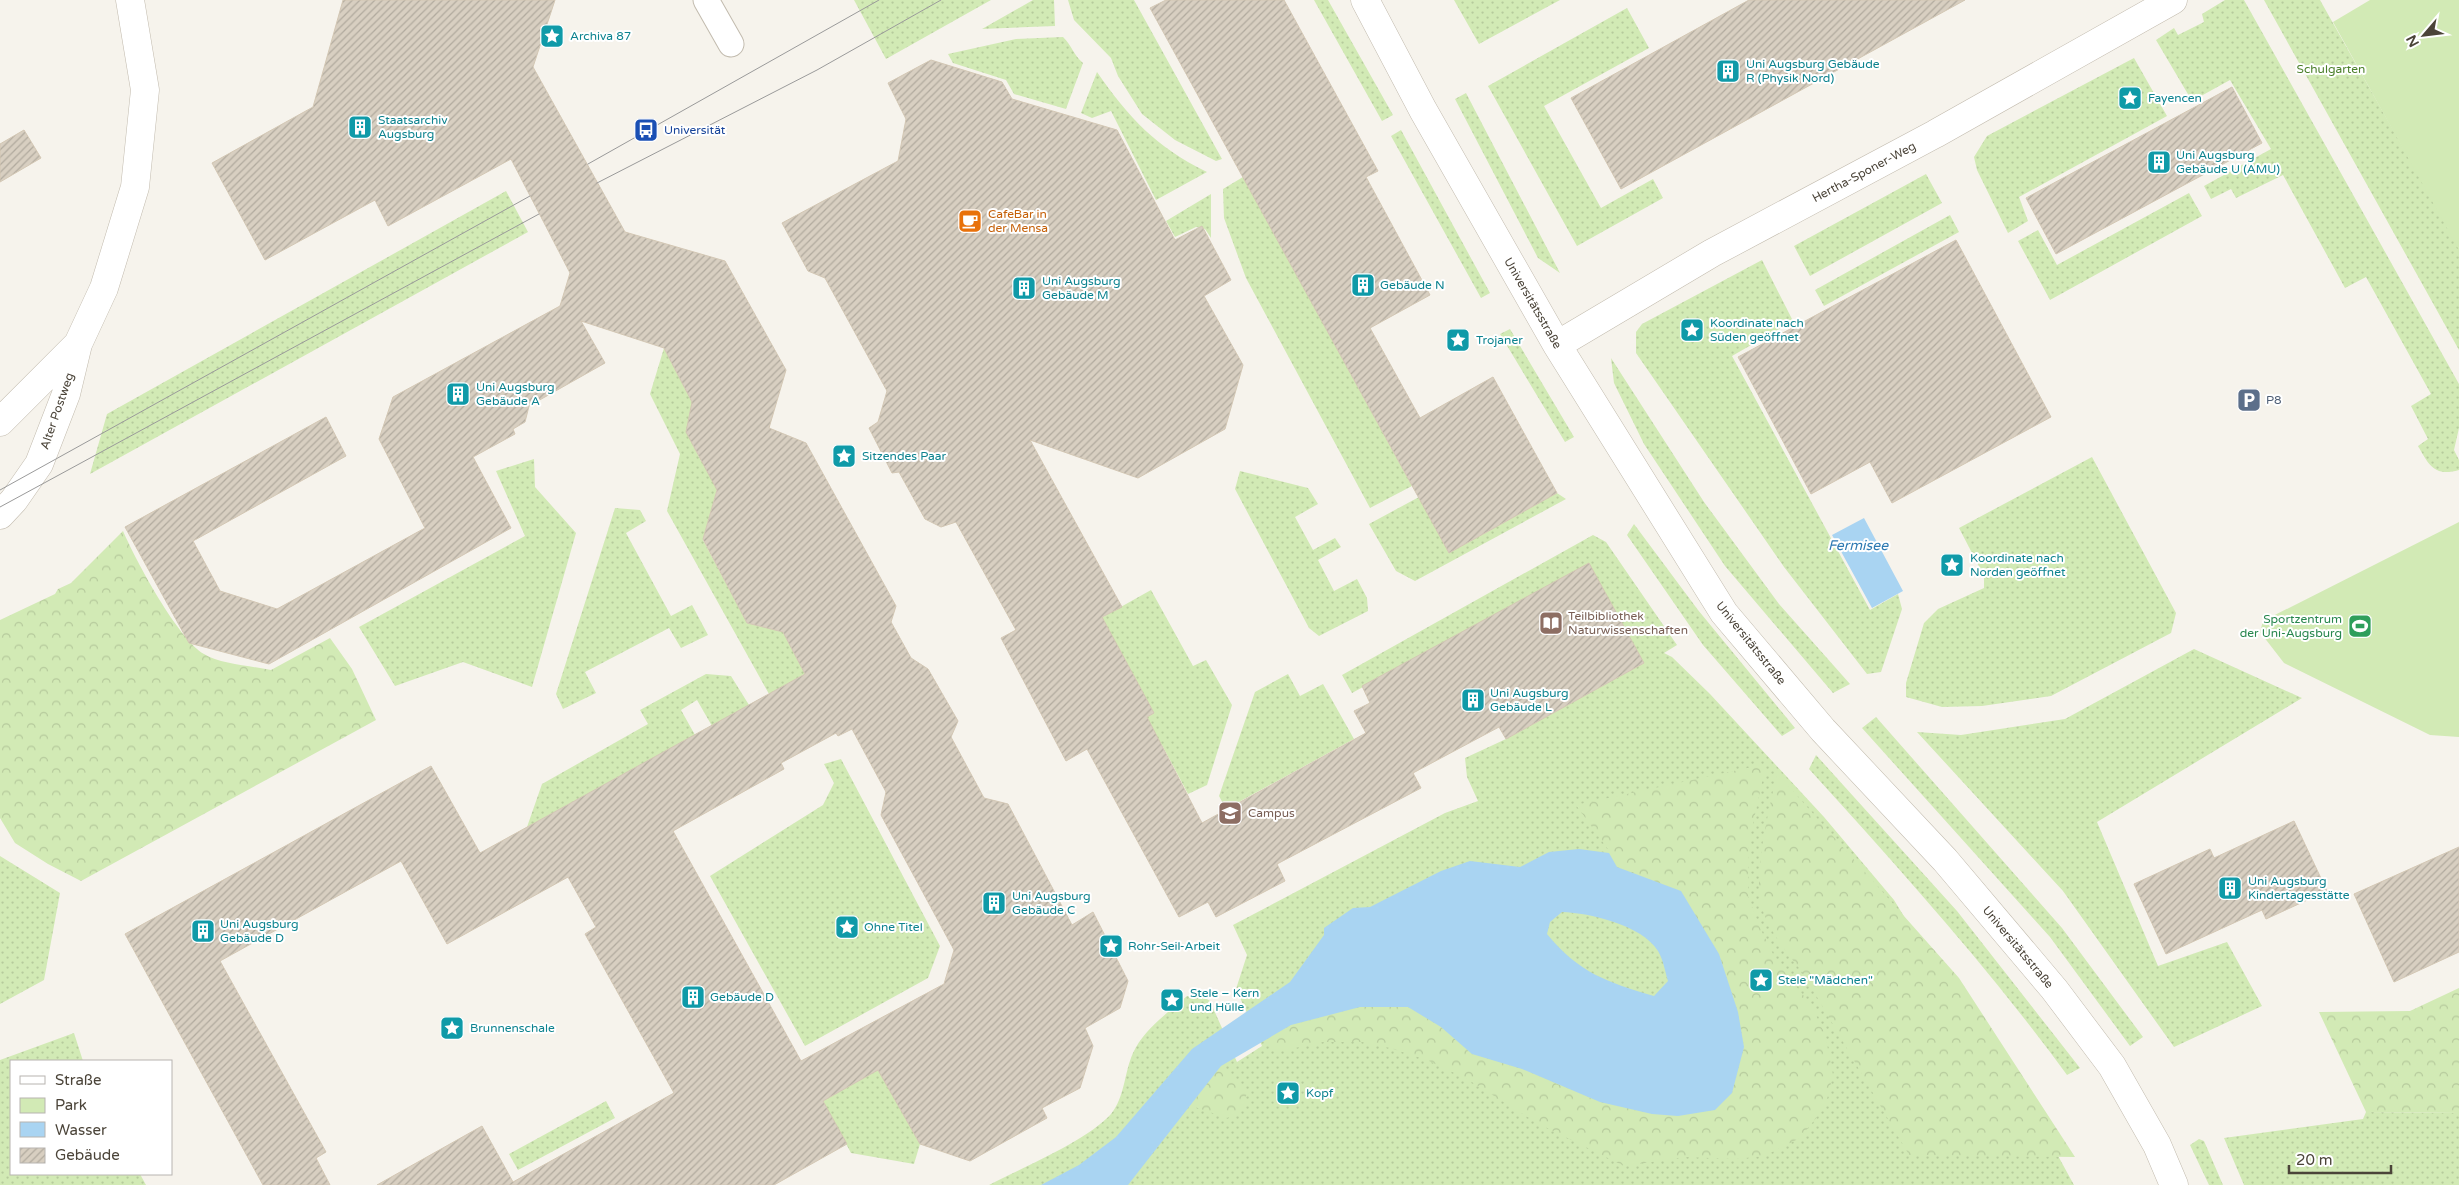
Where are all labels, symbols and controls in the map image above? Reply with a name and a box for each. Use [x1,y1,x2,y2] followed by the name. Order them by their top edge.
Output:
[2399,10,2449,60] north arrow
[539,23,565,49] place icon: Archiva 87
[570,29,631,43] place label: Archiva 87
[2403,32,2423,50] text: N
[1746,57,1880,85] place label: Uni Augsburg Gebäude R (Physik Nord)
[1715,58,1741,84] building icon: Uni Augsburg Gebäude R (Physik Nord)
[2297,62,2365,76] park label: Schulgarten
[2117,85,2143,111] place icon: Fayencen
[2148,91,2202,105] place label: Fayencen
[378,113,448,141] place label: Staatsarchiv Augsburg
[347,114,373,140] building icon: Staatsarchiv Augsburg
[633,117,659,143] bus stop icon: Universität
[664,123,726,137] place label: Universität
[1810,139,1918,205] street label: Hertha-Sponer-Weg
[2176,148,2280,176] place label: Uni Augsburg Gebäude U (AMU)
[2146,149,2172,175] building icon: Uni Augsburg Gebäude U (AMU)
[988,207,1048,235] place label: CafeBar in der Mensa
[957,208,983,234] cafe icon: CafeBar in der Mensa
[1501,255,1565,351] street label: Universitätsstraße
[1350,272,1376,298] building icon: Gebäude N
[1042,274,1121,302] place label: Uni Augsburg Gebäude M
[1011,275,1037,301] building icon: Uni Augsburg Gebäude M
[1380,278,1445,292] place label: Gebäude N
[1710,316,1804,344] place label: Koordinate nach Süden geöffnet
[1679,317,1705,343] place icon: Koordinate nach Süden geöffnet
[1445,327,1471,353] place icon: Trojaner
[1476,333,1523,347] place label: Trojaner
[37,371,77,451] street label: Alter Postweg
[476,380,555,408] place label: Uni Augsburg Gebäude A
[445,381,471,407] building icon: Uni Augsburg Gebäude A
[2236,387,2262,413] parking icon: P8
[2266,393,2282,407] place label: P8
[831,443,857,469] place icon: Sitzendes Paar
[862,449,946,463] place label: Sitzendes Paar
[1828,537,1889,554] water label: Fermisee
[1970,551,2066,579] place label: Koordinate nach Norden geöffnet
[1939,552,1965,578] place icon: Koordinate nach Norden geöffnet
[1713,599,1789,688] street label: Universitätsstraße
[1568,609,1688,637] place label: Teilbibliothek Naturwissenschaften
[1538,610,1564,636] library icon: Teilbibliothek Naturwissenschaften
[2240,612,2342,640] place label: Sportzentrum der Uni-Augsburg
[2347,613,2373,639] sports icon: Sportzentrum der Uni-Augsburg
[1490,686,1569,714] place label: Uni Augsburg Gebäude L
[1460,687,1486,713] building icon: Uni Augsburg Gebäude L
[1217,800,1243,826] school or university icon: Campus
[1248,806,1295,820] place label: Campus
[2248,874,2350,902] place label: Uni Augsburg Kindertagesstätte
[2217,875,2243,901] building icon: Uni Augsburg Kindertagesstätte
[1012,889,1091,917] place label: Uni Augsburg Gebäude C
[981,890,1007,916] building icon: Uni Augsburg Gebäude C
[1980,903,2057,991] street label: Universitätsstraße
[834,914,860,940] place icon: Ohne Titel
[220,917,299,945] place label: Uni Augsburg Gebäude D
[190,918,216,944] building icon: Uni Augsburg Gebäude D
[864,920,923,934] place label: Ohne Titel
[1098,933,1124,959] place icon: Rohr-Seil-Arbeit
[1128,939,1220,953] place label: Rohr-Seil-Arbeit
[1748,967,1774,993] place icon: Stele "Mädchen"
[1778,973,1873,987] place label: Stele "Mädchen"
[680,984,706,1010] building icon: Gebäude D
[1190,986,1259,1014] place label: Stele – Kern und Hülle
[1159,987,1185,1013] place icon: Stele – Kern und Hülle
[710,990,774,1004] place label: Gebäude D
[439,1015,465,1041] place icon: Brunnenschale
[470,1021,555,1035] place label: Brunnenschale
[10,1060,172,1175] legend
[55,1071,101,1089] text: Straße
[1275,1080,1301,1106] place icon: Kopf
[1306,1086,1334,1100] place label: Kopf
[55,1096,87,1114] text: Park
[55,1121,107,1139] text: Wasser
[2289,1142,2392,1174] scale bar
[55,1146,120,1164] text: Gebäude
[2296,1151,2333,1169] text: 20 m

